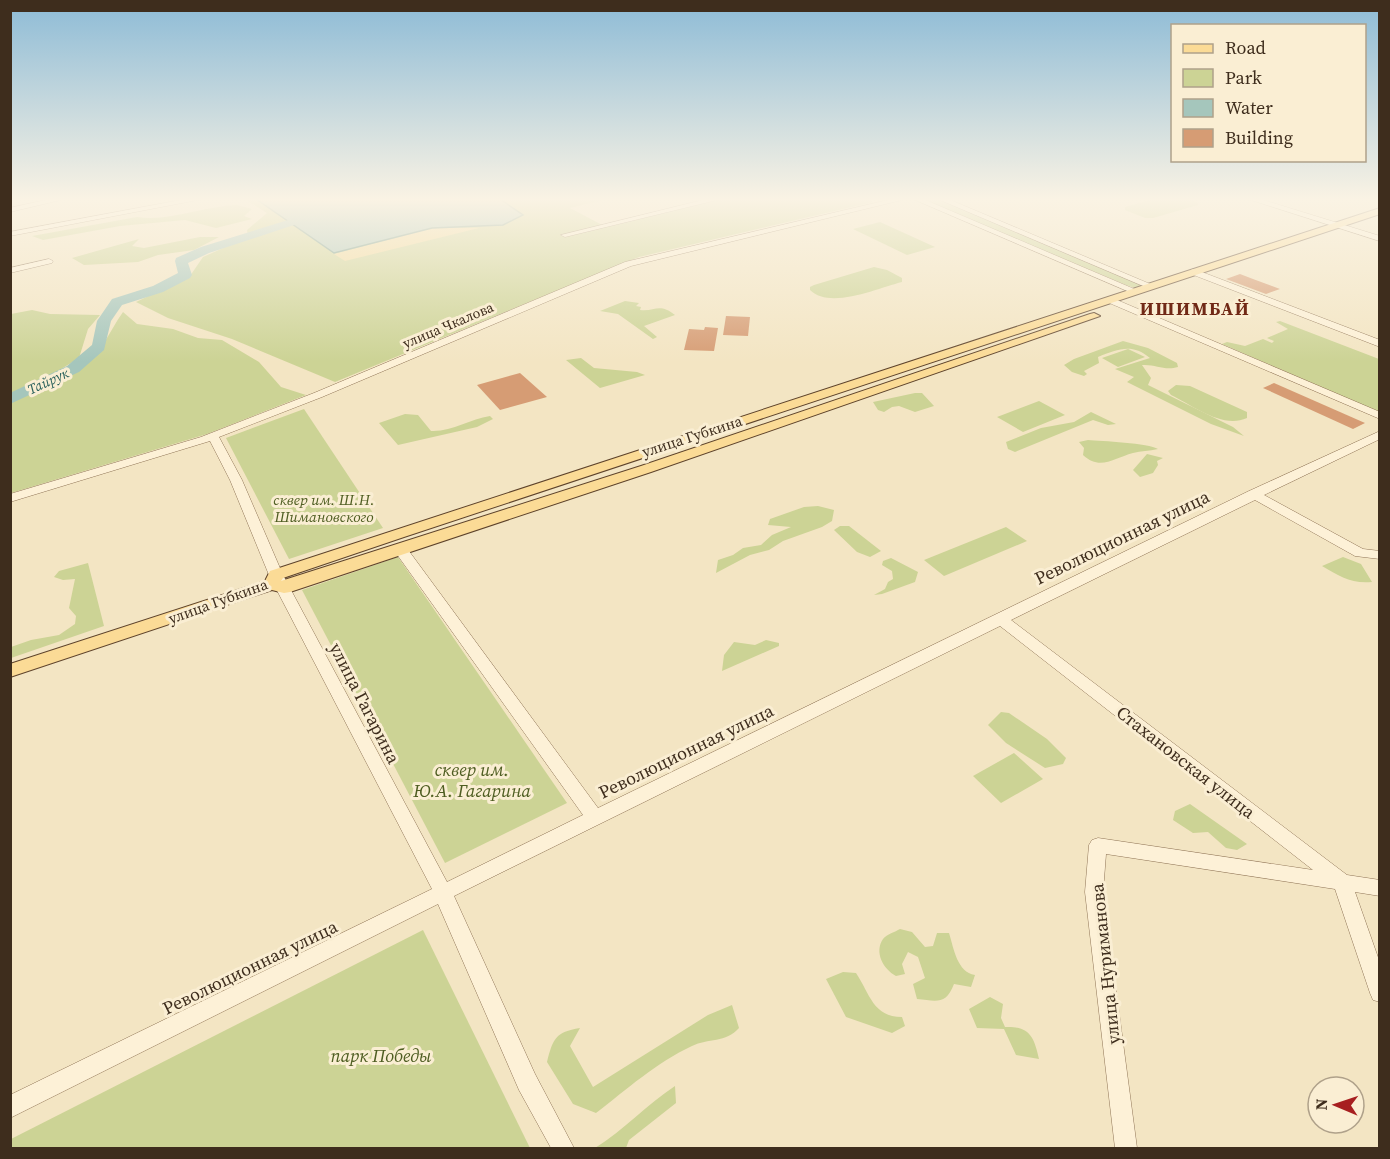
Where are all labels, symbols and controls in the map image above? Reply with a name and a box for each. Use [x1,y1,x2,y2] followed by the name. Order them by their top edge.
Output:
[1171,24,1366,162] legend
[1225,35,1266,60] text: Road
[1225,65,1262,90] text: Park
[1225,95,1273,120] text: Water
[1225,125,1293,150] text: Building
[399,296,497,353] street label: улица Чкалова
[1140,296,1250,321] district label: ИШИМБАЙ
[24,363,72,399] water label: Тайрук
[639,410,745,462] street label: улица Губкина
[1030,483,1214,590] street label: Революционная улица
[273,489,375,527] park label: сквер им. Ш.Н. Шимановского
[165,573,271,629] street label: улица Губкина
[324,638,407,769] street label: улица Гагарина
[594,697,778,804] street label: Революционная улица
[1111,700,1261,825] street label: Стахановская улица
[412,757,531,803] park label: сквер им. Ю.А. Гагарина
[1084,881,1126,1046] street label: улица Нуриманова
[158,913,342,1020] street label: Революционная улица
[331,1043,432,1068] park label: парк Победы
[1306,1075,1366,1135] north arrow
[1310,1098,1332,1111] text: N

